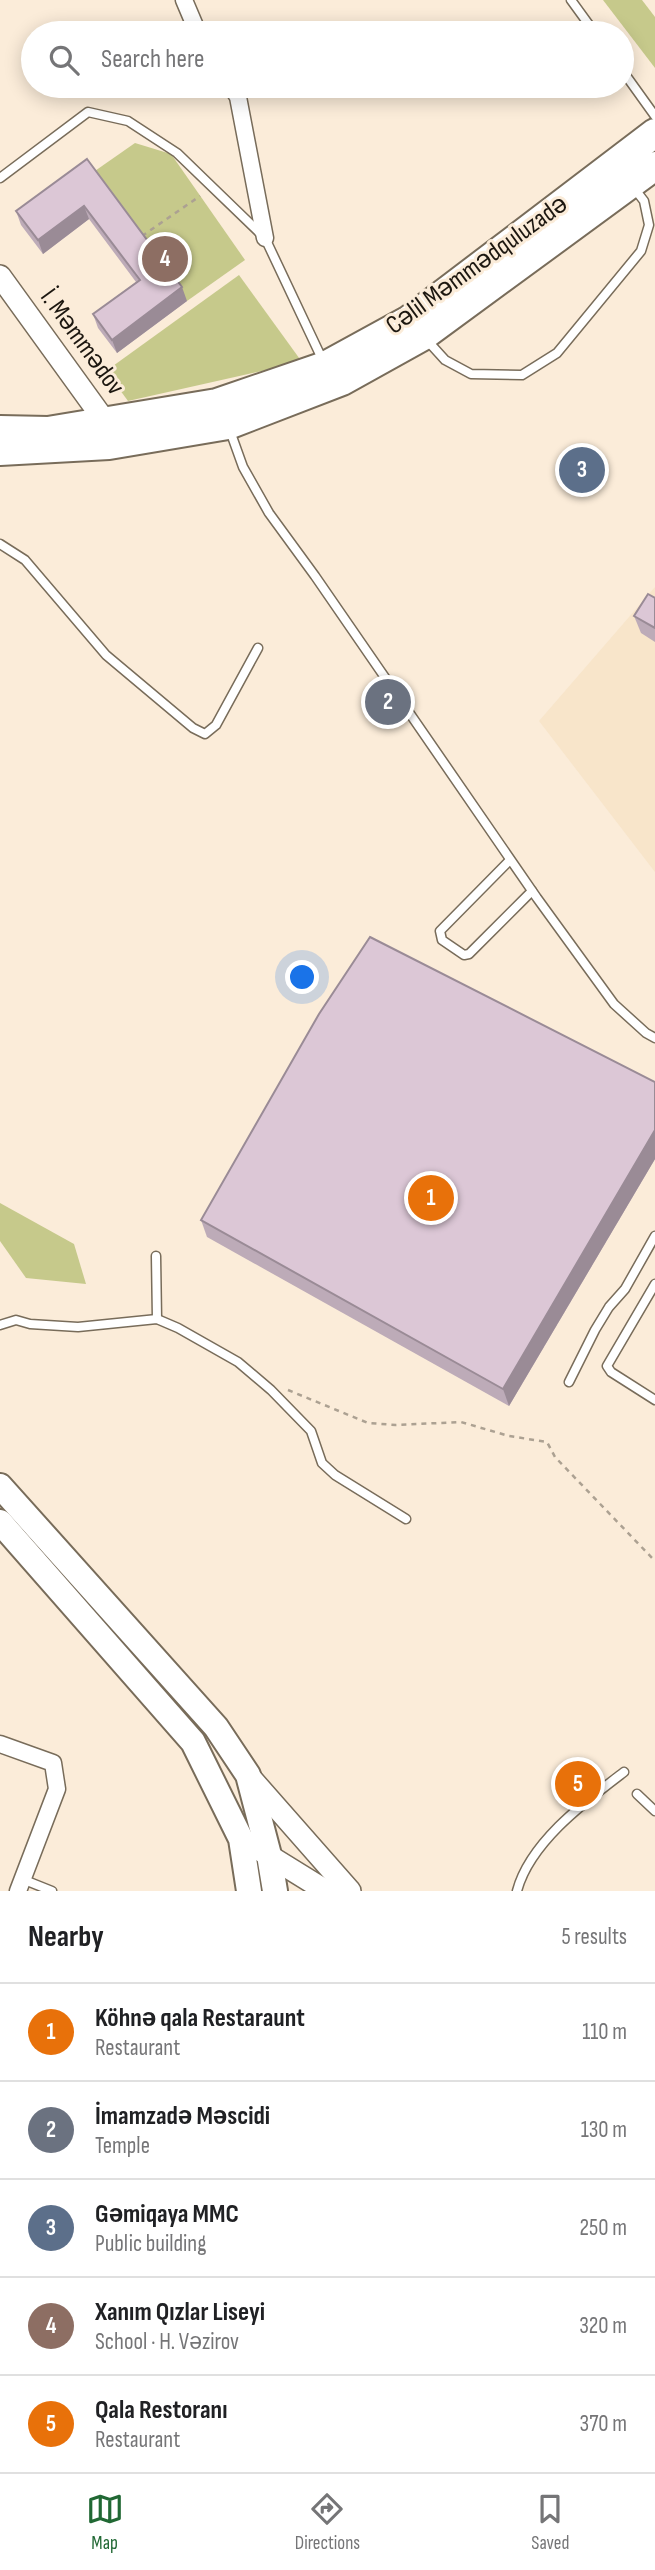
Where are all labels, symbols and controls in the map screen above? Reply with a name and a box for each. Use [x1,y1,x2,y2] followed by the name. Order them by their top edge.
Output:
[21,21,634,98] search box
[45,41,83,79] icon: search
[101,44,204,75] text: Search here
[380,189,574,341] street label: Cəlil Məmmədquluzadə
[142,233,188,285] pin: 4
[33,283,131,401] street label: İ. Məmmədov
[559,444,605,496] pin: 3
[365,676,411,728] pin: 2
[285,960,319,994] your location
[408,1172,454,1224] pin: 1
[555,1758,601,1810] pin: 5
[28,1919,104,1955] text: Nearby
[561,1923,627,1951] text: 5 results
[95,2003,305,2034] text: Köhnə qala Restaraunt
[46,2018,56,2046] text: 1
[582,2018,627,2046] text: 110 m
[95,2034,180,2062] text: Restaurant
[95,2101,270,2132] text: İmamzadə Məscidi
[46,2116,56,2144] text: 2
[581,2116,627,2144] text: 130 m
[95,2132,150,2160] text: Temple
[95,2199,239,2230] text: Gəmiqaya MMC
[46,2214,56,2242] text: 3
[580,2214,627,2242] text: 250 m
[95,2230,206,2258] text: Public building
[95,2297,265,2328] text: Xanım Qızlar Liseyi
[46,2312,56,2340] text: 4
[579,2312,627,2340] text: 320 m
[95,2328,239,2356] text: School · H. Vəzirov
[95,2395,227,2426] text: Qala Restoranı
[46,2410,56,2438] text: 5
[580,2410,627,2438] text: 370 m
[95,2426,180,2454] text: Restaurant
[86,2490,124,2555] tab: Map
[295,2490,360,2555] tab: Directions
[531,2490,569,2555] tab: Saved

